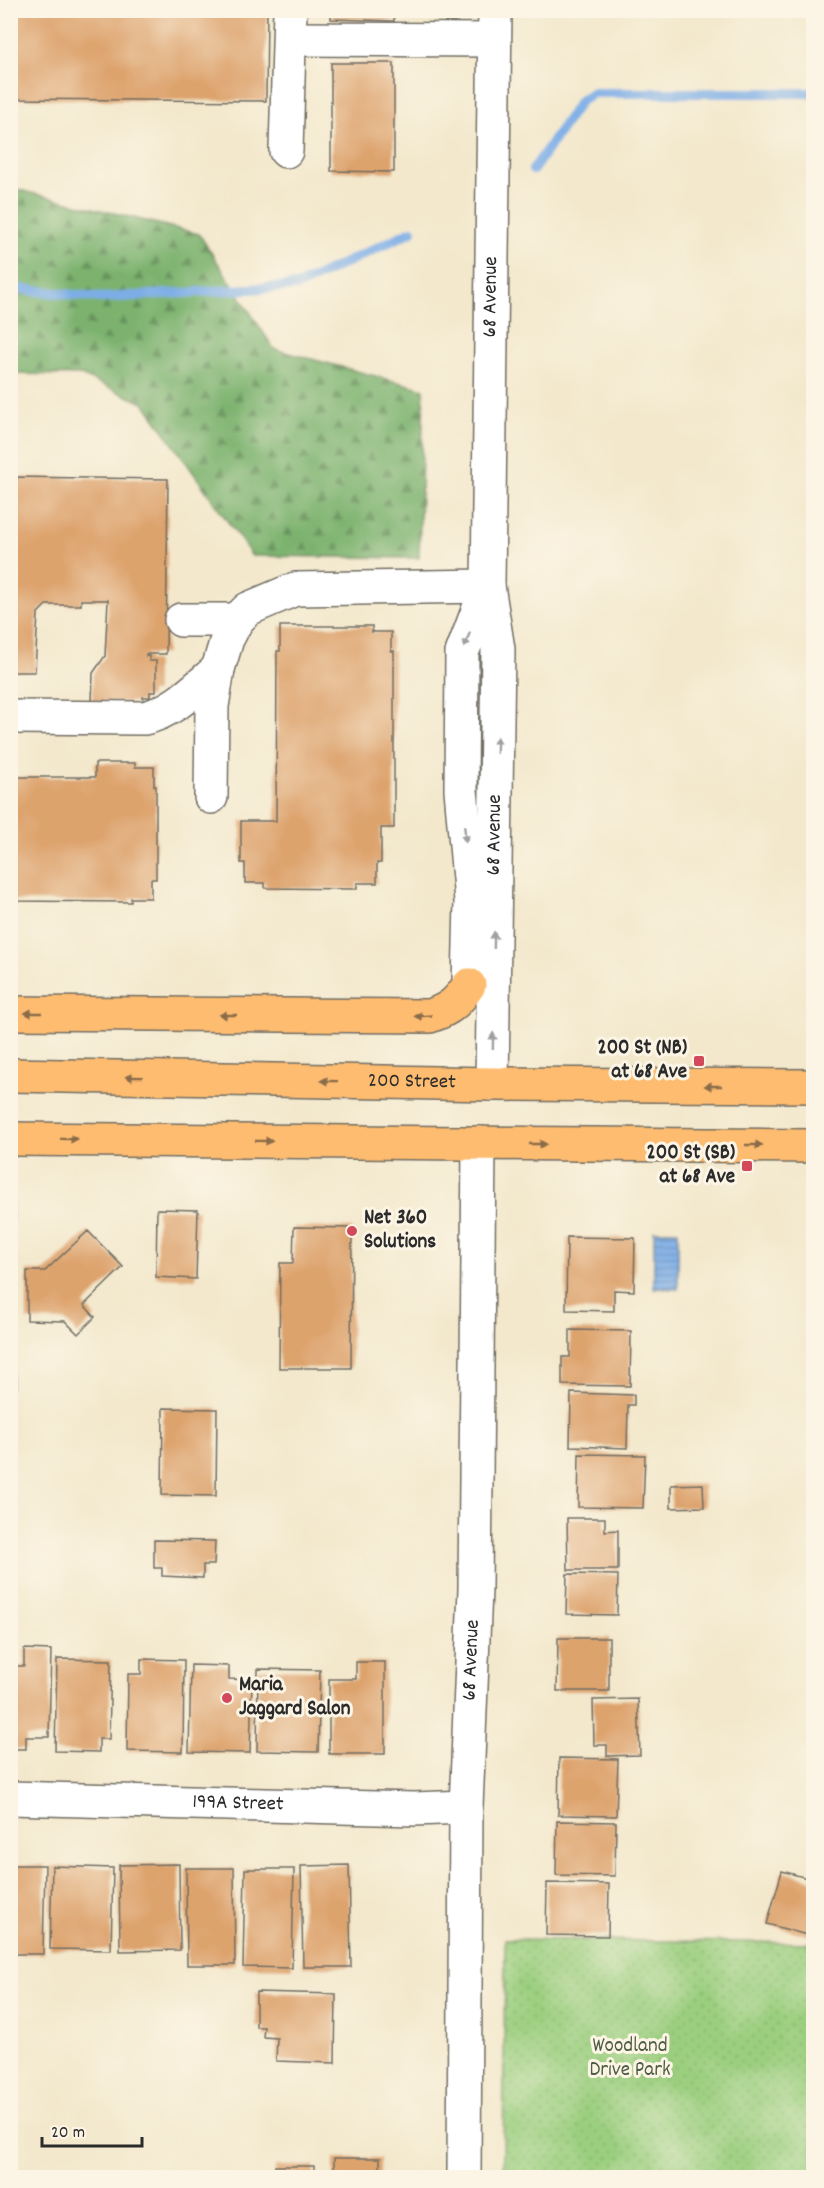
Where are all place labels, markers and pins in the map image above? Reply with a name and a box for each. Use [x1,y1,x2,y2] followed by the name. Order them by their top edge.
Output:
[597,1034,687,1088] place label: 200 St (NB) at 68 Ave
[692,1054,706,1068] marker: 200 St (NB) at 68 Ave
[647,1139,735,1193] place label: 200 St (SB) at 68 Ave
[740,1159,754,1173] marker: 200 St (SB) at 68 Ave
[364,1204,436,1258] place label: Net 360 Solutions
[345,1224,359,1238] marker: Net 360 Solutions
[239,1671,351,1725] place label: Maria Jaggard Salon
[220,1691,234,1705] marker: Maria Jaggard Salon

